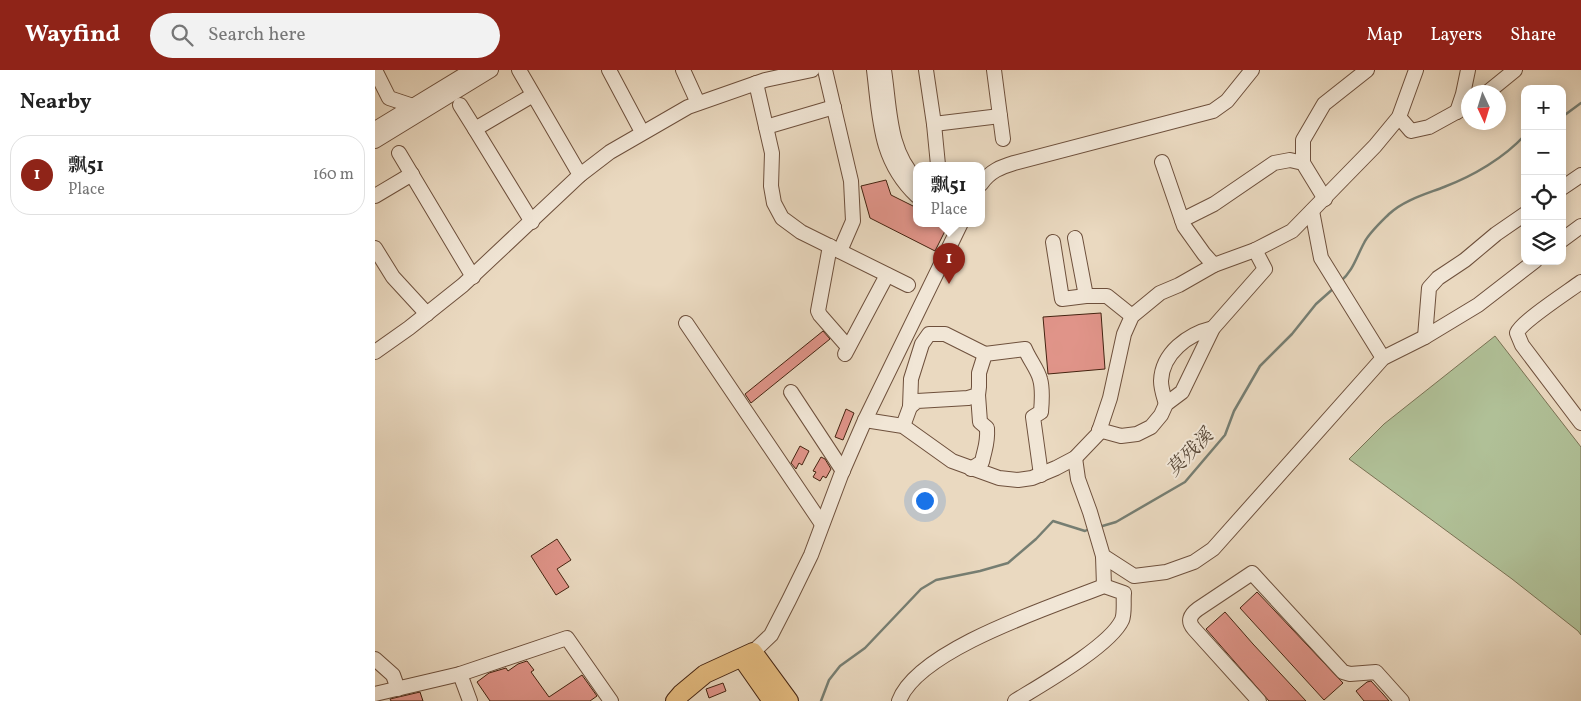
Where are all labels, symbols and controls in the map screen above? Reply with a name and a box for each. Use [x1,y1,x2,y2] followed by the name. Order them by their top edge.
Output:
[150,13,500,58] search box
[25,18,120,52] text: Wayfind
[168,21,196,49] icon: search
[208,22,305,48] text: Search here
[1366,23,1402,48] text: Map
[1430,23,1482,48] text: Layers
[1510,23,1556,48] text: Share
[1461,85,1506,130] north arrow
[1521,85,1566,265] map controls
[1521,85,1566,130] button: +
[20,88,91,117] text: Nearby
[1521,130,1566,175] button: −
[68,153,104,179] text: 飘51
[913,162,985,227] popup
[34,164,40,186] text: 1
[313,164,354,186] text: 160 m
[931,173,966,199] text: 飘51
[1521,175,1566,220] button: locate
[68,179,105,201] text: Place
[931,199,967,221] text: Place
[1521,220,1566,265] button: layers
[933,243,965,284] pin: 1
[1161,422,1221,483] water label: 莫残溪
[912,488,938,514] your location

